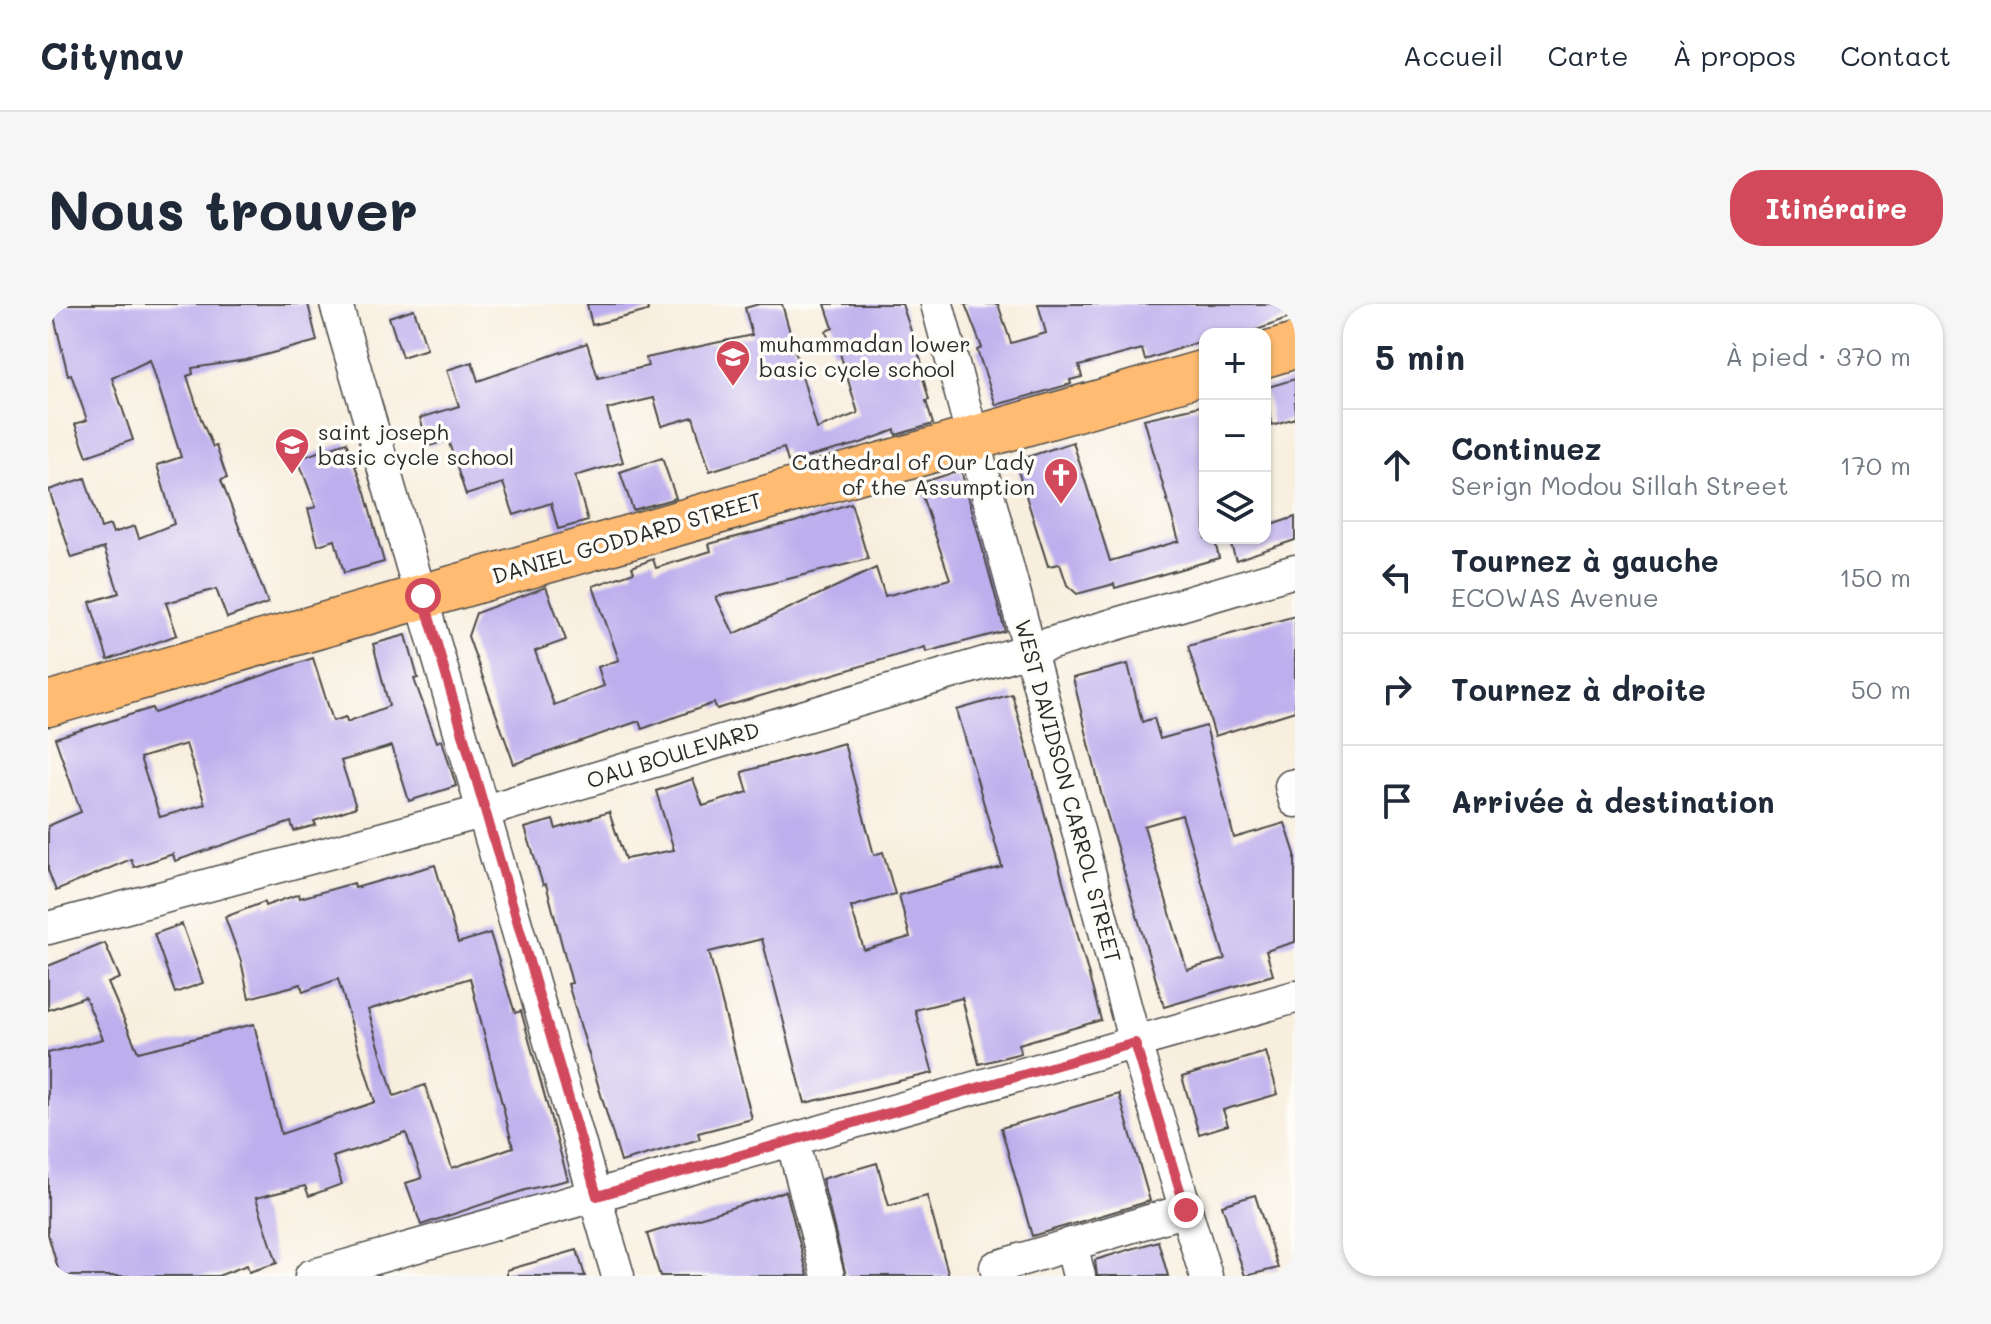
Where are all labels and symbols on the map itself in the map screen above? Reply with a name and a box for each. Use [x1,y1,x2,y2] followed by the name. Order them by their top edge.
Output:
[759,329,971,383] place label: muhammadan lower basic cycle school
[714,338,752,388] school or university icon: muhammadan lower basic cycle school
[318,417,514,471] place label: saint joseph basic cycle school
[273,426,311,476] school or university icon: saint joseph basic cycle school
[792,447,1035,501] place label: Cathedral of Our Lady of the Assumption
[1042,456,1080,506] church icon: Cathedral of Our Lady of the Assumption
[489,485,765,590] street label: DANIEL GODDARD STREET
[405,578,441,614] route start
[1009,616,1128,966] street label: WEST DAVIDSON CARROL STREET
[583,714,763,795] street label: OAU BOULEVARD
[1168,1192,1204,1228] route end

